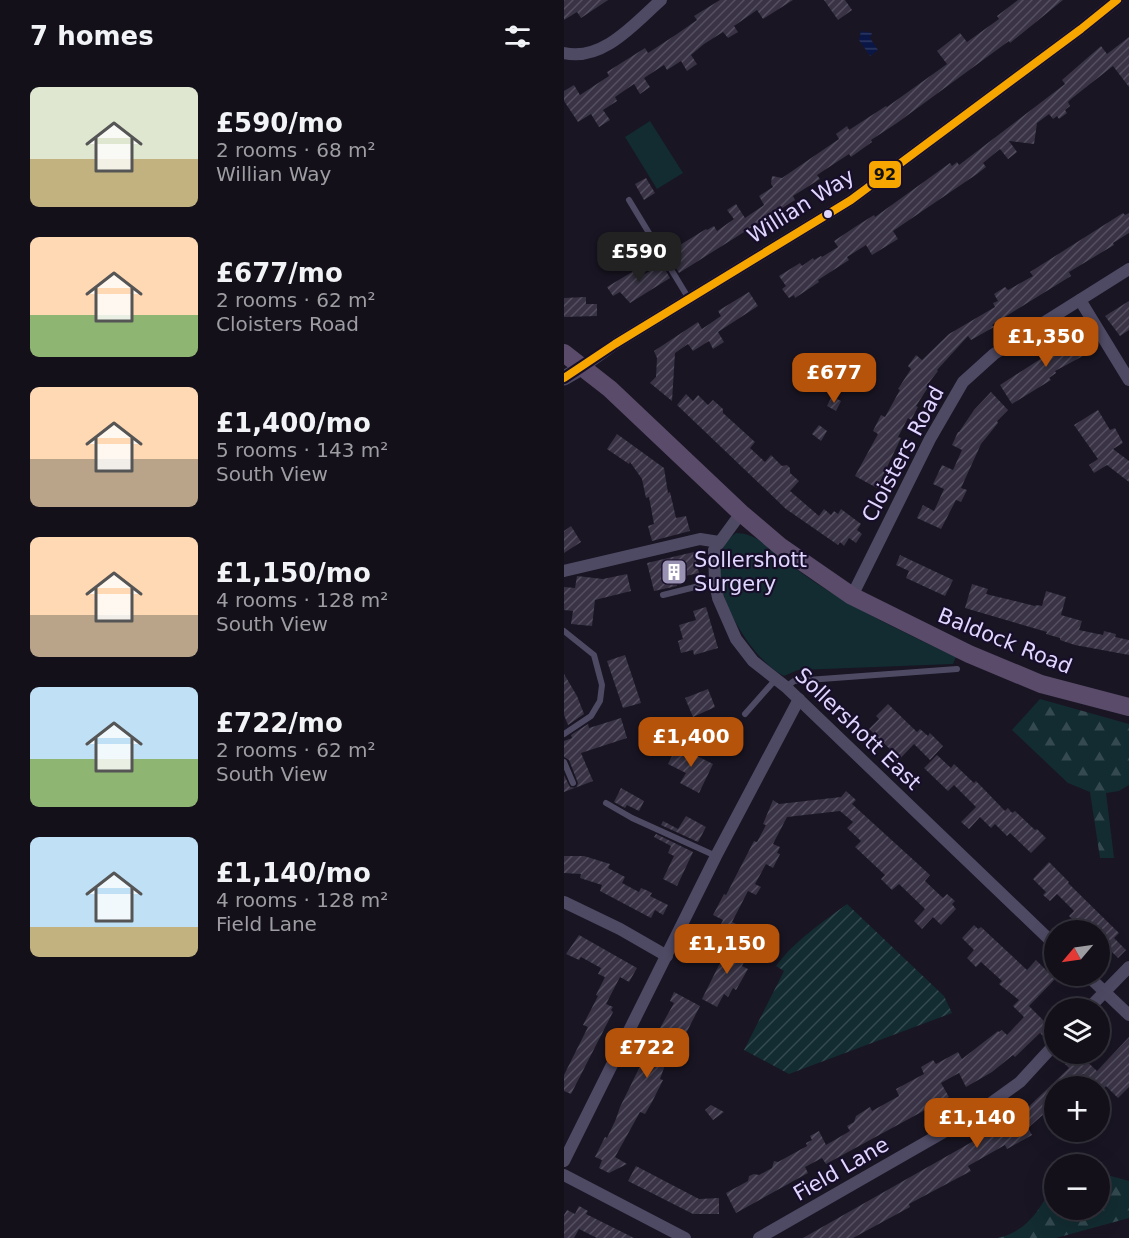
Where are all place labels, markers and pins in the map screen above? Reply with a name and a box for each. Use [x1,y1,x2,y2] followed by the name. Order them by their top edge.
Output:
[822,208,834,220] unlabelled marker
[603,232,675,283] pin: £590
[997,317,1095,368] pin: £1,350
[798,353,870,404] pin: £677
[694,548,807,596] place label: Sollershott Surgery
[659,557,689,587] building icon: Sollershott Surgery
[642,717,740,768] pin: £1,400
[678,924,776,975] pin: £1,150
[611,1028,683,1079] pin: £722
[928,1098,1026,1149] pin: £1,140

